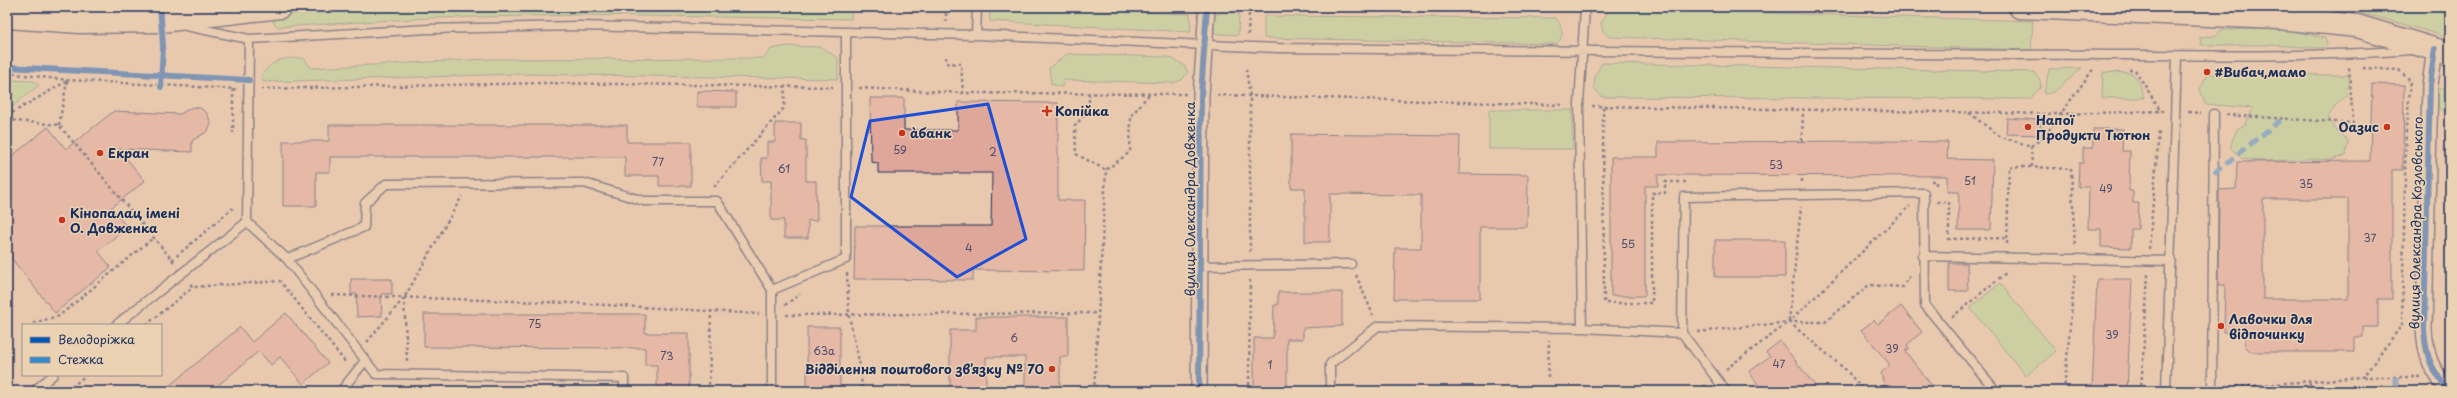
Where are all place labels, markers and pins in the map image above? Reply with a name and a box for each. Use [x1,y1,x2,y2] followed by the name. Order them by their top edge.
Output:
[2215,62,2307,81] place label: #Вибач,мамо
[2202,67,2212,77] marker: #Вибач,мамо
[1055,101,1109,120] place label: Копійка
[1042,106,1052,116] marker: Копійка
[2036,110,2151,144] place label: Напої Продукти Тютюн
[2338,117,2379,136] place label: Оазис
[2023,122,2033,132] marker: Напої Продукти Тютюн
[2382,122,2392,132] marker: Оазис
[910,123,952,142] place label: а̀банк
[897,128,907,138] marker: а̀банк
[108,143,149,162] place label: Екран
[95,148,105,158] marker: Екран
[70,203,180,237] place label: Кінопалац імені О. Довженка
[57,215,67,225] marker: Кінопалац імені О. Довженка
[2229,309,2313,343] place label: Лавочки для відпочинку
[2216,321,2226,331] marker: Лавочки для відпочинку
[805,359,1045,378] place label: Відділення поштового зв’язку № 70
[1047,364,1057,374] marker: Відділення поштового зв’язку № 70

